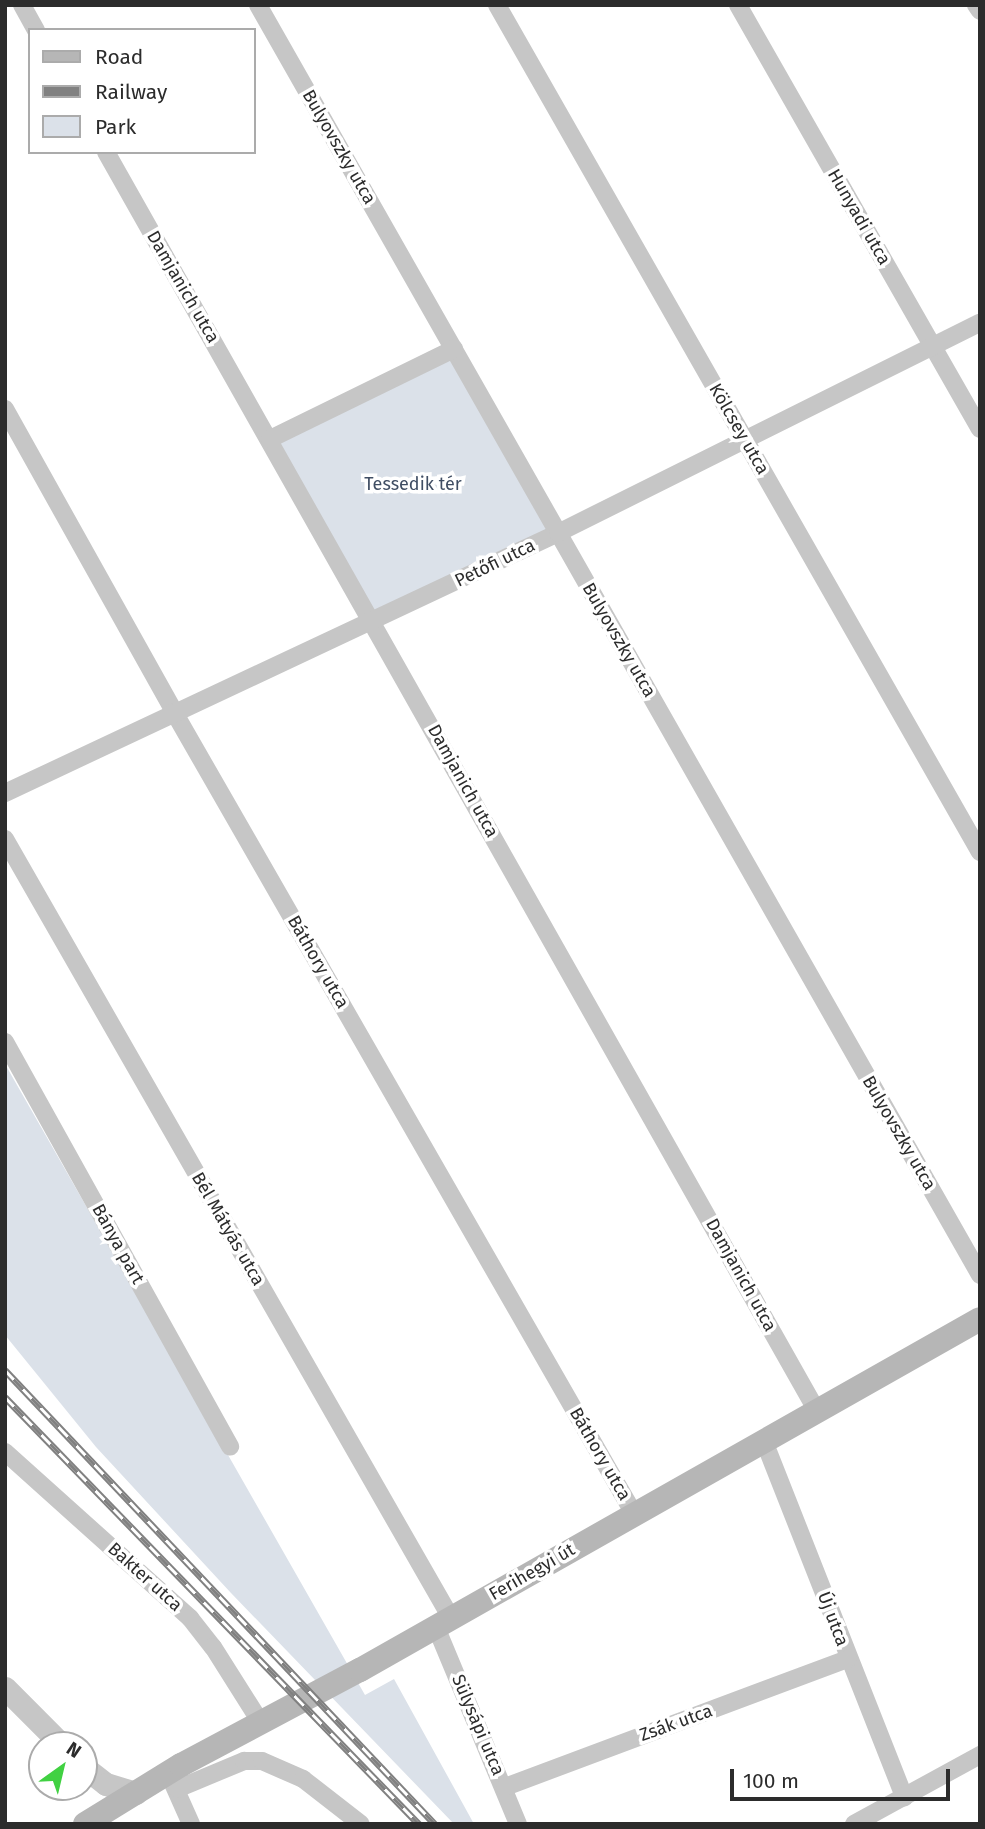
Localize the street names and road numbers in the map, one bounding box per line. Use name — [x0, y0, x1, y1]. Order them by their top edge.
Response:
street label: Bulyovszky utca — [298, 86, 380, 208]
street label: Hunyadi utca — [823, 165, 895, 269]
street label: Damjanich utca — [142, 227, 224, 347]
street label: Kölcsey utca — [704, 380, 774, 478]
street label: Petőfi utca — [451, 534, 539, 592]
street label: Bulyovszky utca — [578, 579, 660, 701]
street label: Damjanich utca — [423, 721, 503, 841]
street label: Báthory utca — [283, 912, 353, 1012]
street label: Bulyovszky utca — [858, 1072, 940, 1194]
street label: Bél Mátyás utca — [187, 1168, 269, 1290]
street label: Bánya part — [87, 1200, 149, 1288]
street label: Damjanich utca — [701, 1215, 781, 1335]
street label: Báthory utca — [565, 1404, 635, 1504]
street label: Bakter utca — [103, 1538, 187, 1616]
street label: Ferihegyi út — [485, 1539, 579, 1605]
street label: Új utca — [813, 1589, 853, 1649]
street label: Sülysápi utca — [447, 1671, 509, 1779]
street label: Zsák utca — [637, 1700, 715, 1746]

